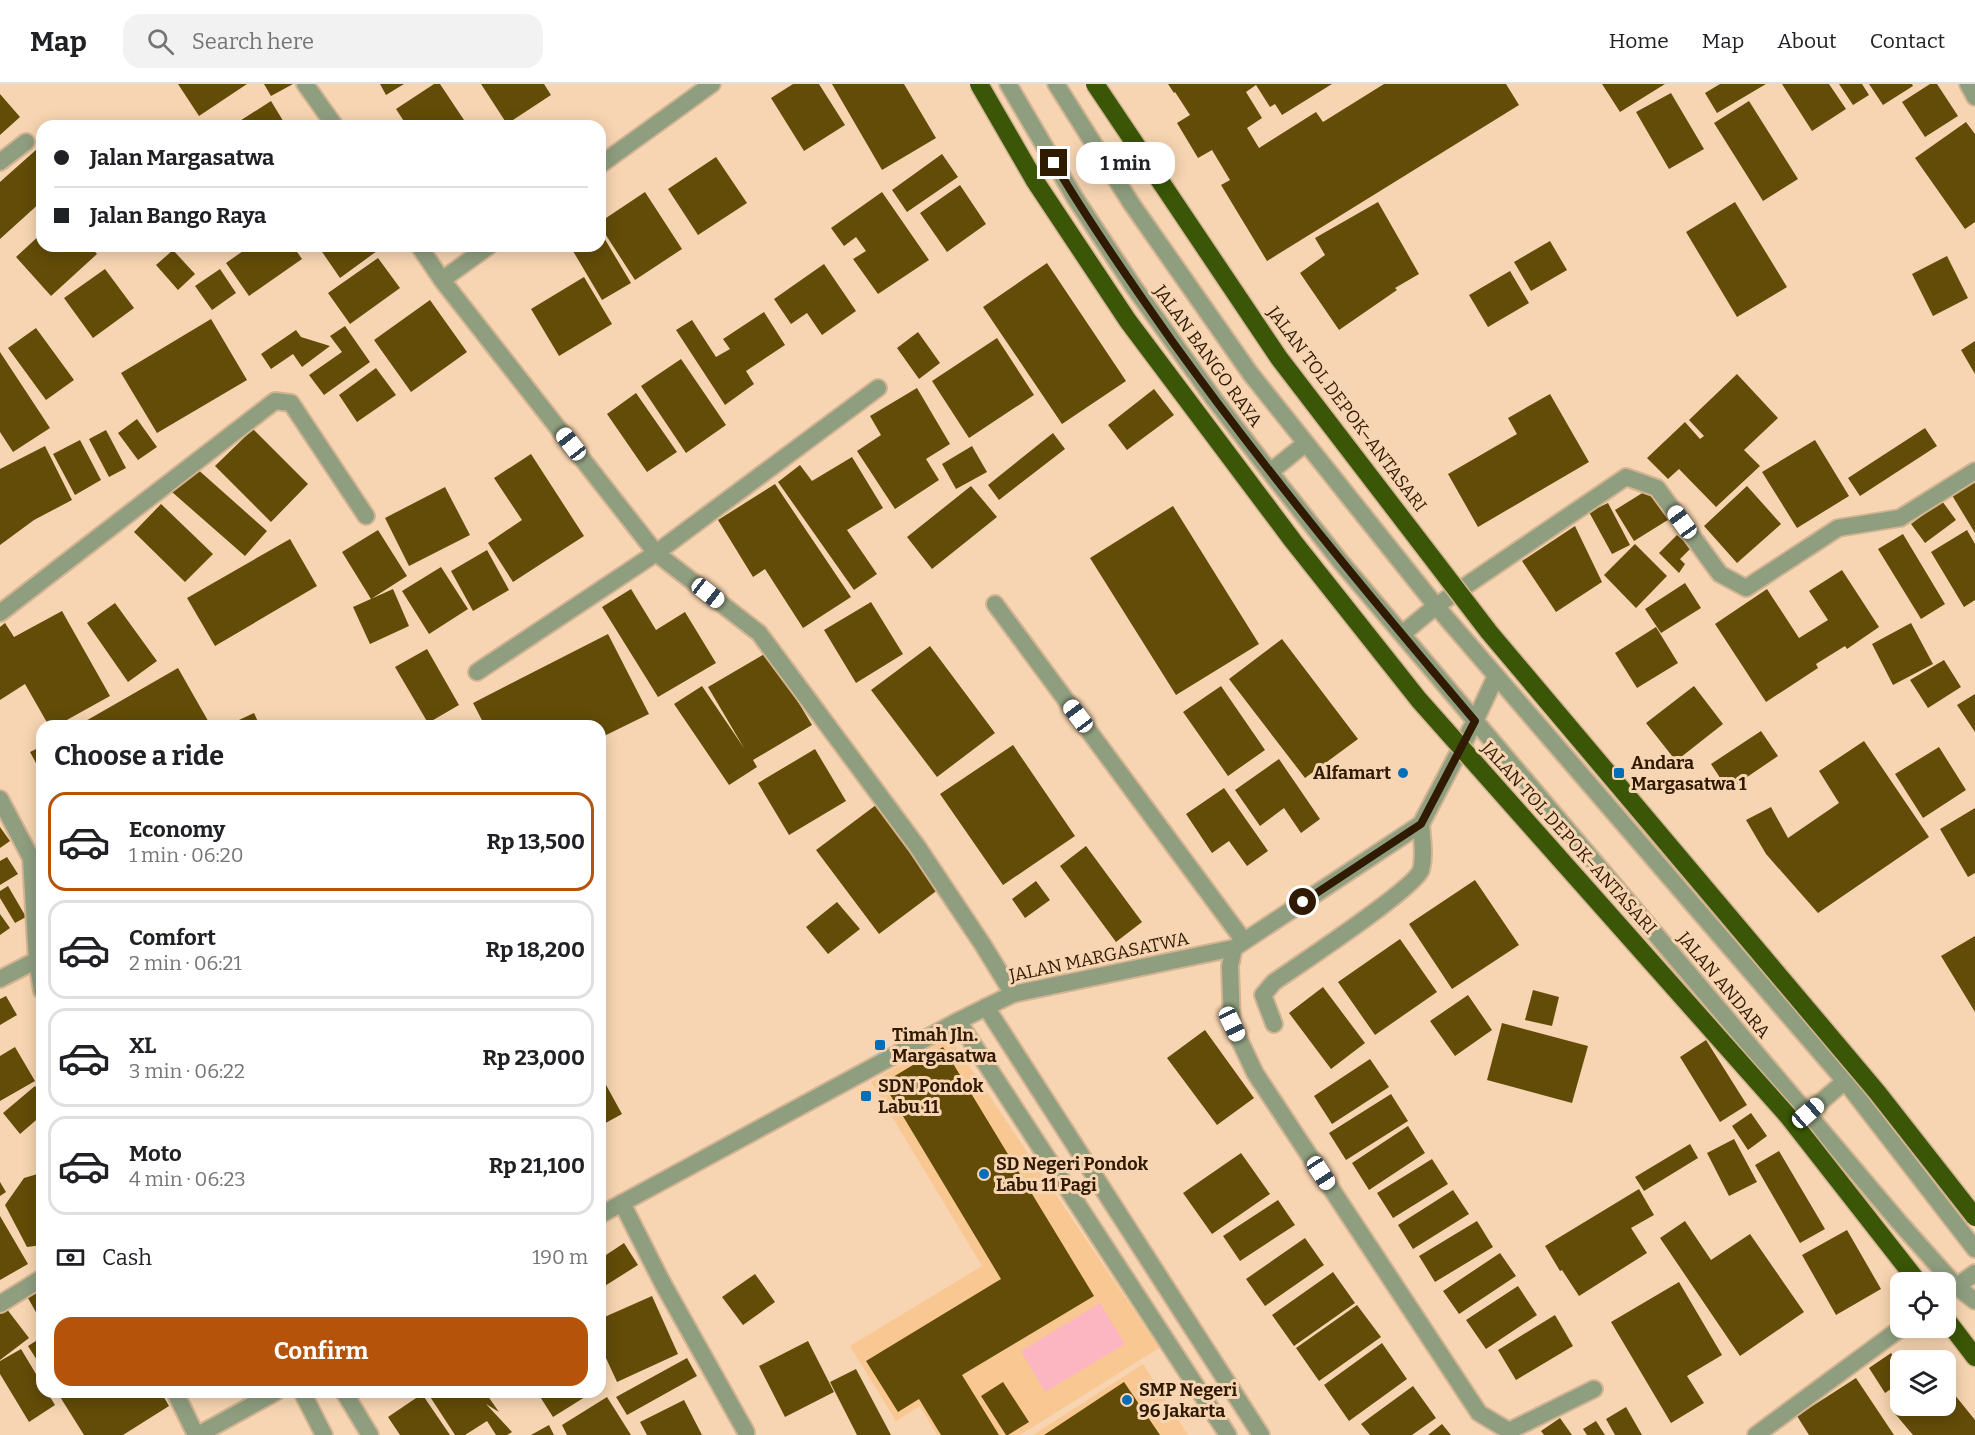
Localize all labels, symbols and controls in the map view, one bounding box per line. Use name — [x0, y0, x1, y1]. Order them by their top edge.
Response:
search box — [123, 14, 543, 68]
text: Map — [30, 25, 87, 58]
icon: search — [144, 25, 177, 58]
text: Search here — [192, 28, 314, 55]
text: Home — [1609, 28, 1669, 54]
text: Map — [1702, 28, 1744, 54]
text: About — [1777, 28, 1837, 54]
text: Contact — [1870, 28, 1945, 54]
callout: 1 min — [1075, 142, 1174, 184]
text: Jalan Margasatwa — [90, 144, 274, 171]
route end — [1040, 149, 1067, 176]
text: 1 min — [1100, 151, 1151, 175]
text: Jalan Bango Raya — [90, 202, 266, 229]
street label: JALAN BANGO RAYA — [1149, 280, 1267, 431]
street label: JALAN TOL DEPOK–ANTASARI — [1262, 301, 1431, 516]
car — [553, 424, 589, 464]
car — [1664, 502, 1700, 542]
car — [688, 575, 728, 611]
car — [1060, 696, 1096, 736]
street label: JALAN TOL DEPOK–ANTASARI — [1476, 736, 1661, 939]
text: Choose a ride — [54, 740, 224, 772]
place label: Andara Margasatwa 1 — [1631, 752, 1747, 795]
place label: Alfamart — [1313, 762, 1391, 784]
marker: Alfamart — [1396, 766, 1410, 780]
marker: Andara Margasatwa 1 — [1612, 766, 1626, 780]
icon: car — [57, 815, 111, 869]
text: Economy — [129, 816, 225, 843]
text: Rp 13,500 — [486, 828, 585, 855]
text: 1 min · 06:20 — [129, 843, 244, 867]
route start — [1289, 888, 1316, 915]
icon: car — [57, 923, 111, 977]
text: Comfort — [129, 924, 216, 951]
street label: JALAN ANDARA — [1672, 926, 1775, 1043]
street label: JALAN MARGASATWA — [1006, 927, 1191, 987]
text: Rp 18,200 — [485, 936, 585, 963]
text: 2 min · 06:21 — [129, 951, 242, 975]
car — [1216, 1004, 1248, 1044]
place label: Timah Jln. Margasatwa — [892, 1024, 997, 1067]
icon: car — [57, 1031, 111, 1085]
text: XL — [129, 1032, 156, 1059]
marker: Timah Jln. Margasatwa — [873, 1038, 887, 1052]
text: Rp 23,000 — [483, 1044, 585, 1071]
text: 3 min · 06:22 — [129, 1059, 245, 1083]
place label: SDN Pondok Labu 11 — [878, 1075, 984, 1118]
marker: SDN Pondok Labu 11 — [859, 1089, 873, 1103]
car — [1789, 1094, 1827, 1132]
icon: car — [57, 1139, 111, 1193]
text: Moto — [129, 1140, 182, 1167]
text: Rp 21,100 — [489, 1152, 585, 1179]
place label: SD Negeri Pondok Labu 11 Pagi — [996, 1153, 1149, 1196]
car — [1304, 1153, 1338, 1193]
text: 4 min · 06:23 — [129, 1167, 246, 1191]
marker: SD Negeri Pondok Labu 11 Pagi — [977, 1167, 991, 1181]
icon: cash — [54, 1241, 87, 1274]
text: Cash — [102, 1244, 152, 1271]
text: 190 m — [532, 1245, 588, 1269]
map controls — [1890, 1272, 1956, 1416]
button: locate — [1890, 1272, 1956, 1338]
button: Confirm — [54, 1317, 588, 1386]
button: layers — [1890, 1350, 1956, 1416]
place label: SMP Negeri 96 Jakarta — [1139, 1379, 1237, 1422]
marker: SMP Negeri 96 Jakarta — [1120, 1393, 1134, 1407]

